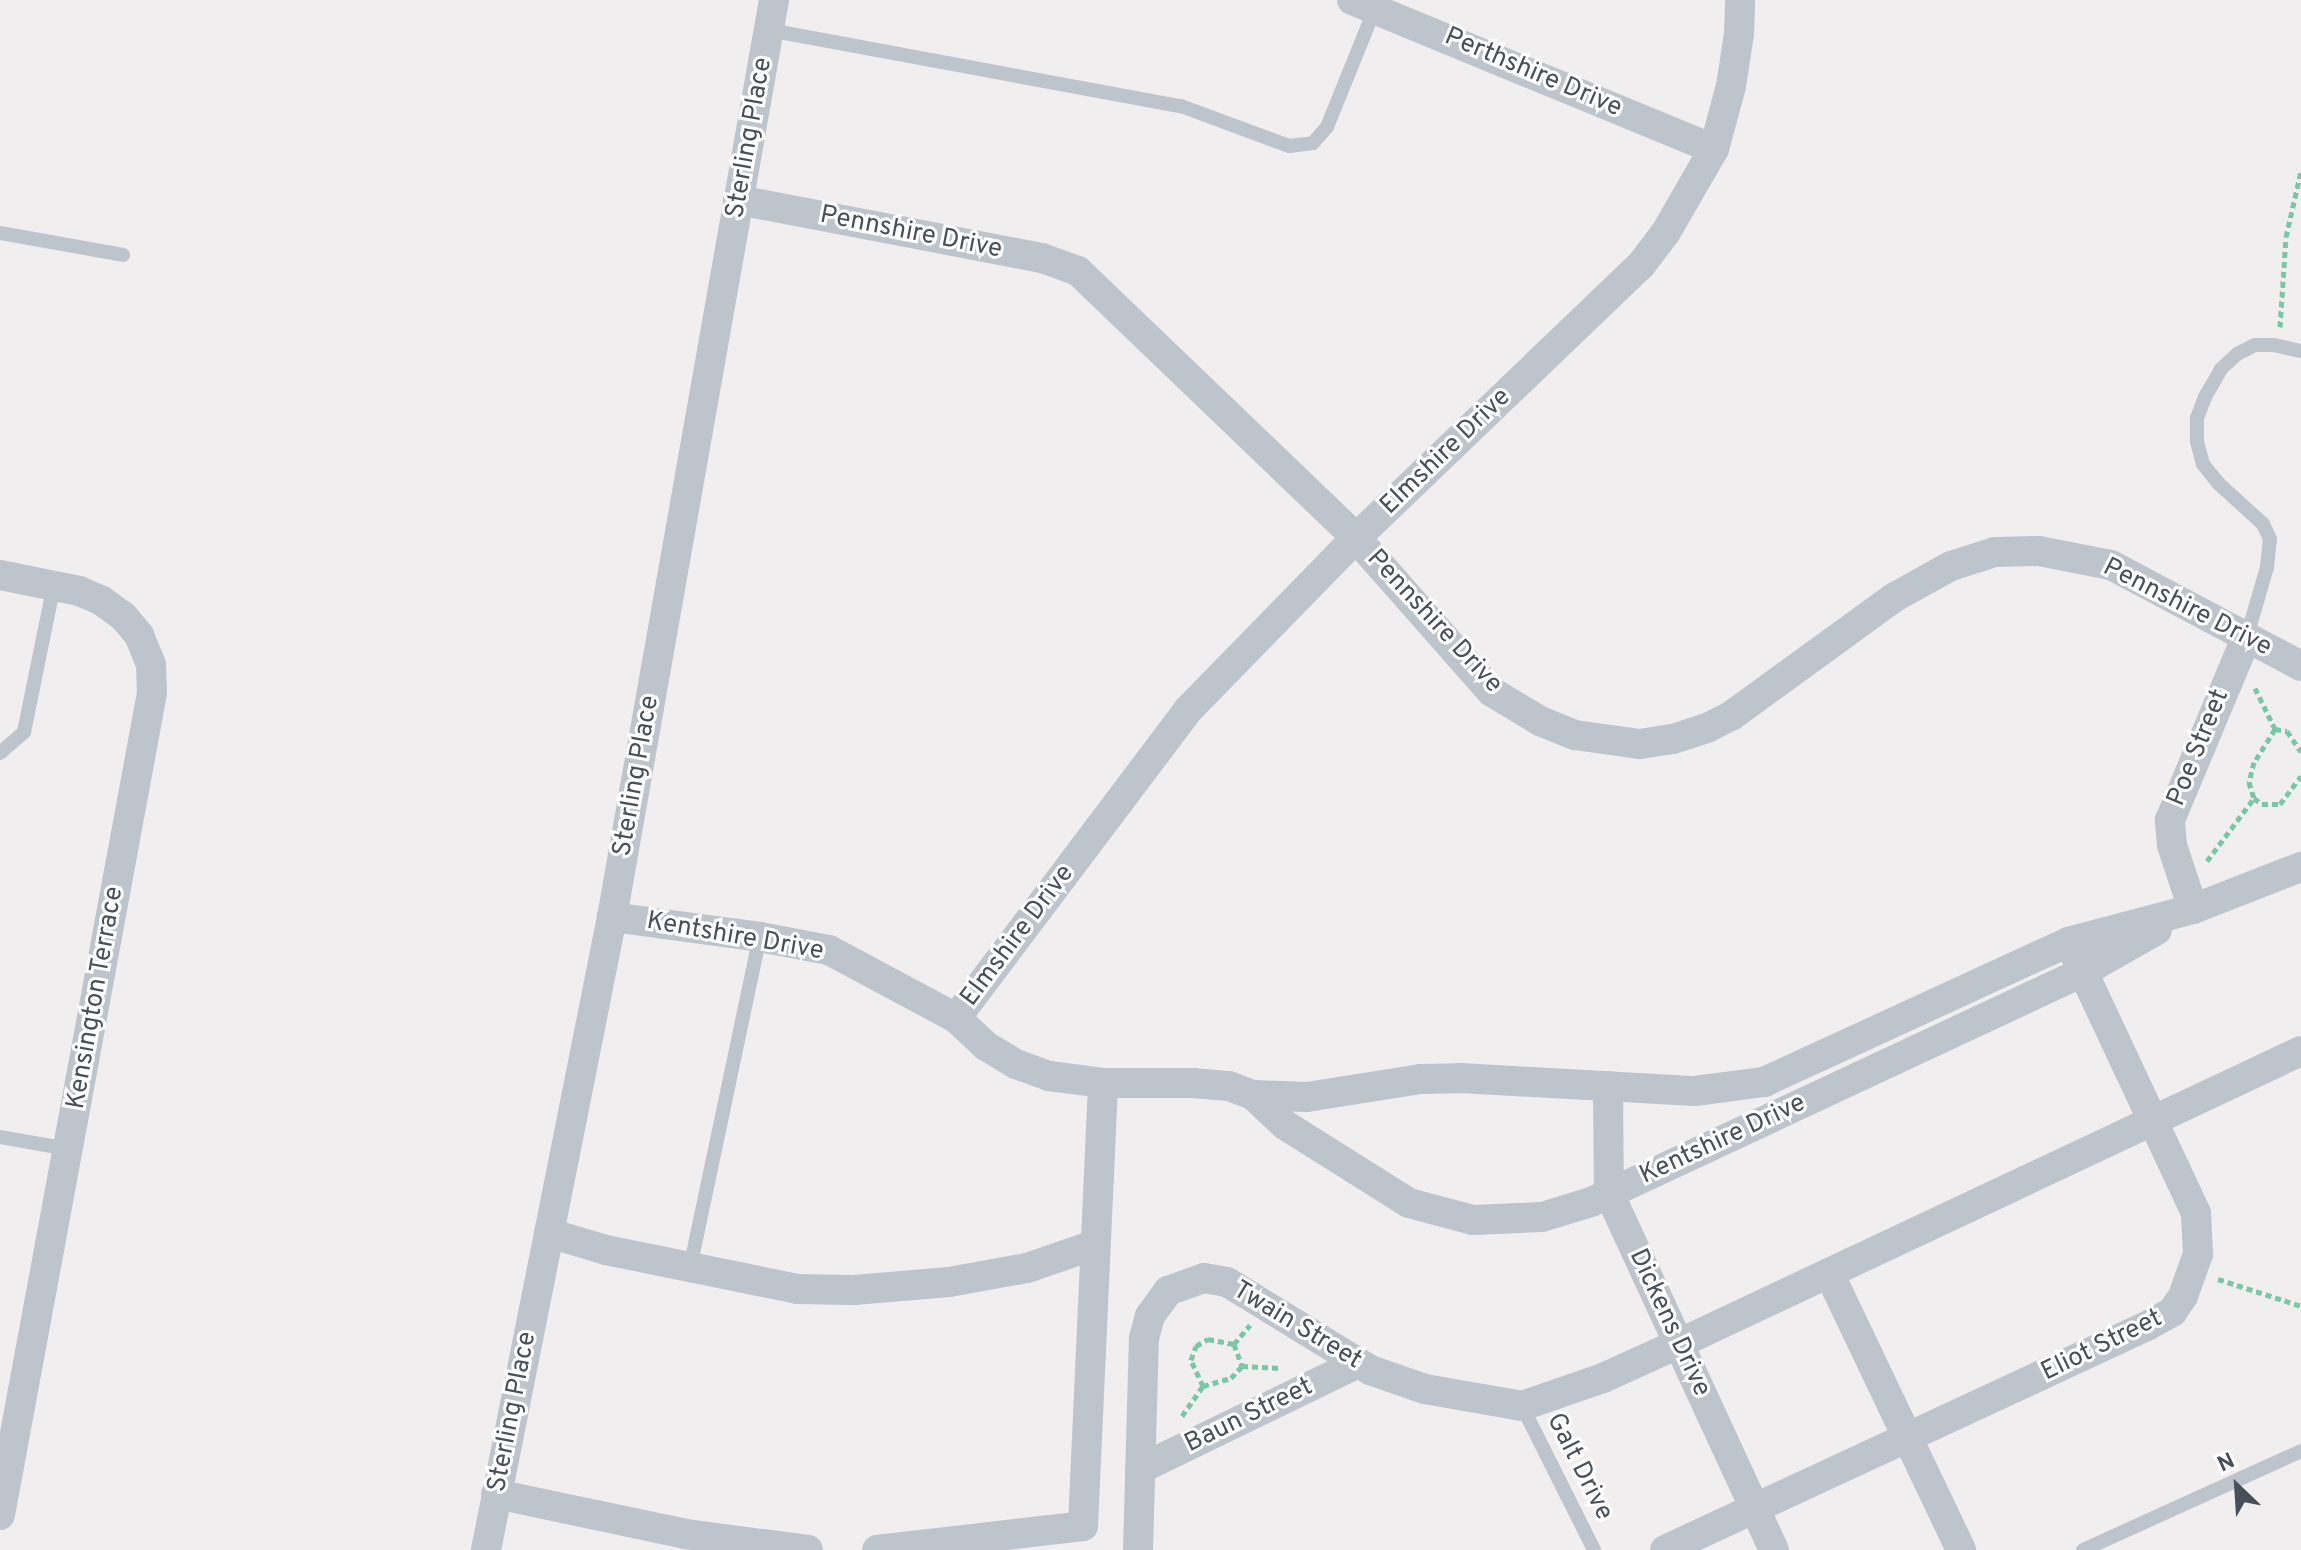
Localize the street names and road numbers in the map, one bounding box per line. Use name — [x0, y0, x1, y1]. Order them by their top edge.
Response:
street label: Perthshire Drive — [1440, 22, 1626, 124]
street label: Sterling Place — [721, 55, 779, 221]
street label: Pennshire Drive — [817, 200, 1005, 266]
street label: Elmshire Drive — [1374, 382, 1518, 522]
street label: Pennshire Drive — [1360, 544, 1508, 700]
street label: Pennshire Drive — [2098, 552, 2276, 664]
street label: Poe Street — [2161, 685, 2237, 811]
street label: Sterling Place — [608, 693, 666, 859]
street label: Elmshire Drive — [955, 859, 1081, 1013]
street label: Kensington Terrace — [61, 884, 131, 1112]
street label: Kentshire Drive — [644, 906, 826, 968]
street label: Kentshire Drive — [1635, 1088, 1811, 1192]
street label: Dickens Drive — [1621, 1244, 1717, 1402]
street label: Twain Street — [1227, 1275, 1367, 1377]
street label: Eliot Street — [2036, 1303, 2168, 1389]
street label: Sterling Place — [482, 1329, 544, 1495]
street label: Baun Street — [1180, 1372, 1318, 1460]
street label: Galt Drive — [1539, 1408, 1619, 1526]

